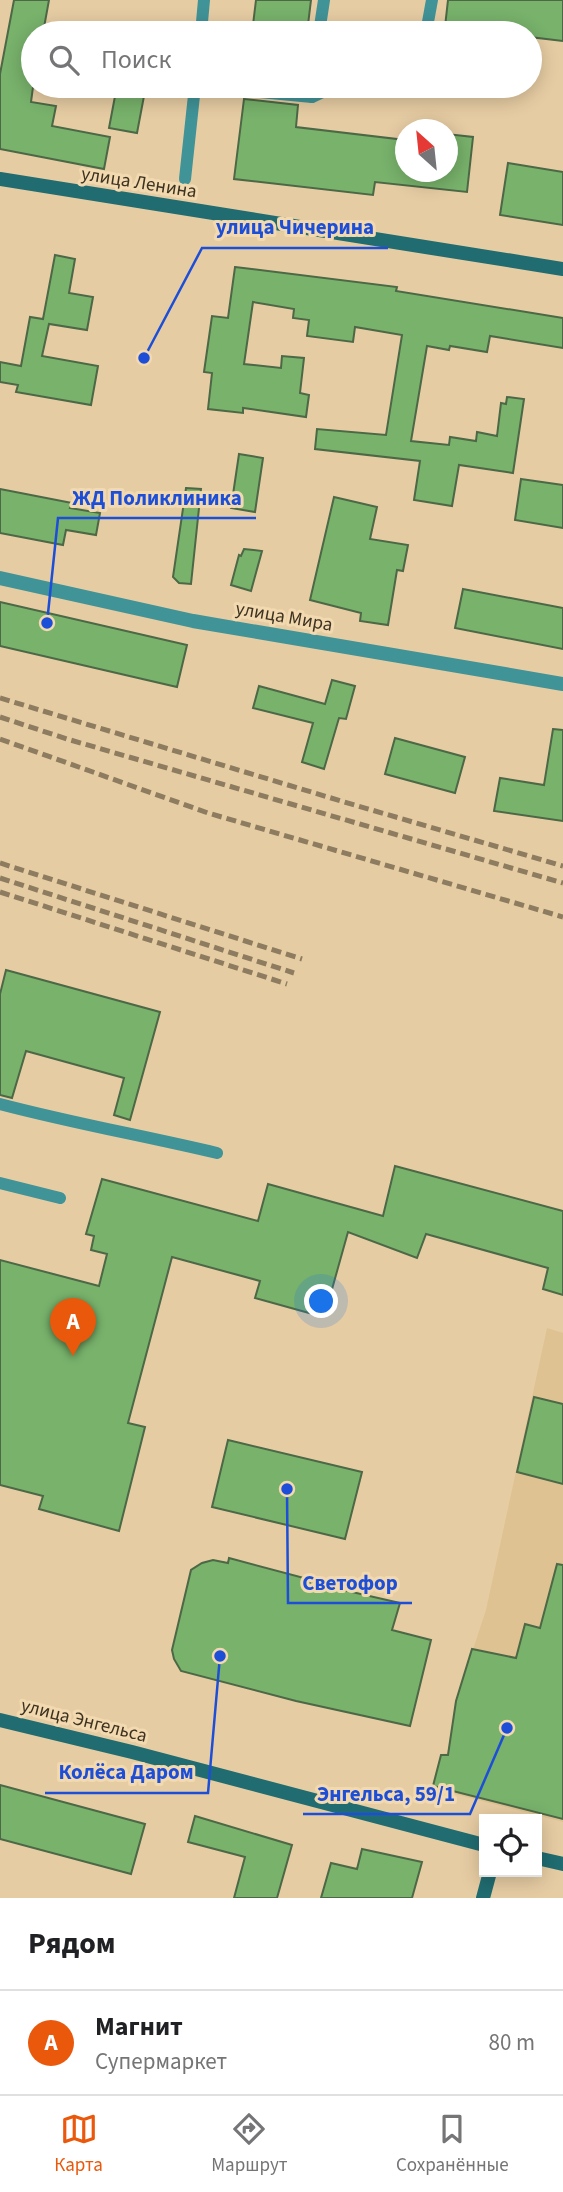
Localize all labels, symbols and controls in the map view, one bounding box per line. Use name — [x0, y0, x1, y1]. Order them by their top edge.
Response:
search box — [21, 21, 542, 98]
icon: search — [45, 41, 83, 79]
text: Поиск — [101, 41, 171, 78]
north arrow — [395, 119, 458, 182]
street label: улица Ленина — [79, 161, 199, 205]
callout: улица Чичерина — [202, 206, 388, 248]
text: улица Чичерина — [216, 212, 374, 242]
callout: ЖД Поликлиника — [58, 476, 256, 518]
text: ЖД Поликлиника — [72, 483, 242, 513]
street label: улица Мира — [233, 595, 335, 639]
your location — [304, 1284, 338, 1318]
pin: A — [50, 1298, 96, 1356]
callout: Светофор — [288, 1561, 412, 1603]
text: Светофор — [302, 1568, 398, 1598]
street label: улица Энгельса — [18, 1692, 150, 1750]
callout: Колёса Даром — [45, 1751, 208, 1793]
text: Колёса Даром — [58, 1757, 194, 1787]
callout: Энгельса, 59/1 — [303, 1772, 470, 1814]
text: Энгельса, 59/1 — [317, 1779, 455, 1809]
map controls — [479, 1814, 542, 1877]
button: locate — [479, 1814, 542, 1877]
text: Рядом — [28, 1922, 116, 1965]
text: Магнит — [95, 2008, 183, 2045]
text: A — [44, 2026, 58, 2059]
text: 80 m — [488, 2026, 535, 2059]
text: Супермаркет — [95, 2045, 227, 2078]
tab: Карта — [54, 2110, 103, 2179]
tab: Маршрут — [211, 2110, 288, 2179]
tab: Сохранённые — [396, 2110, 509, 2179]

